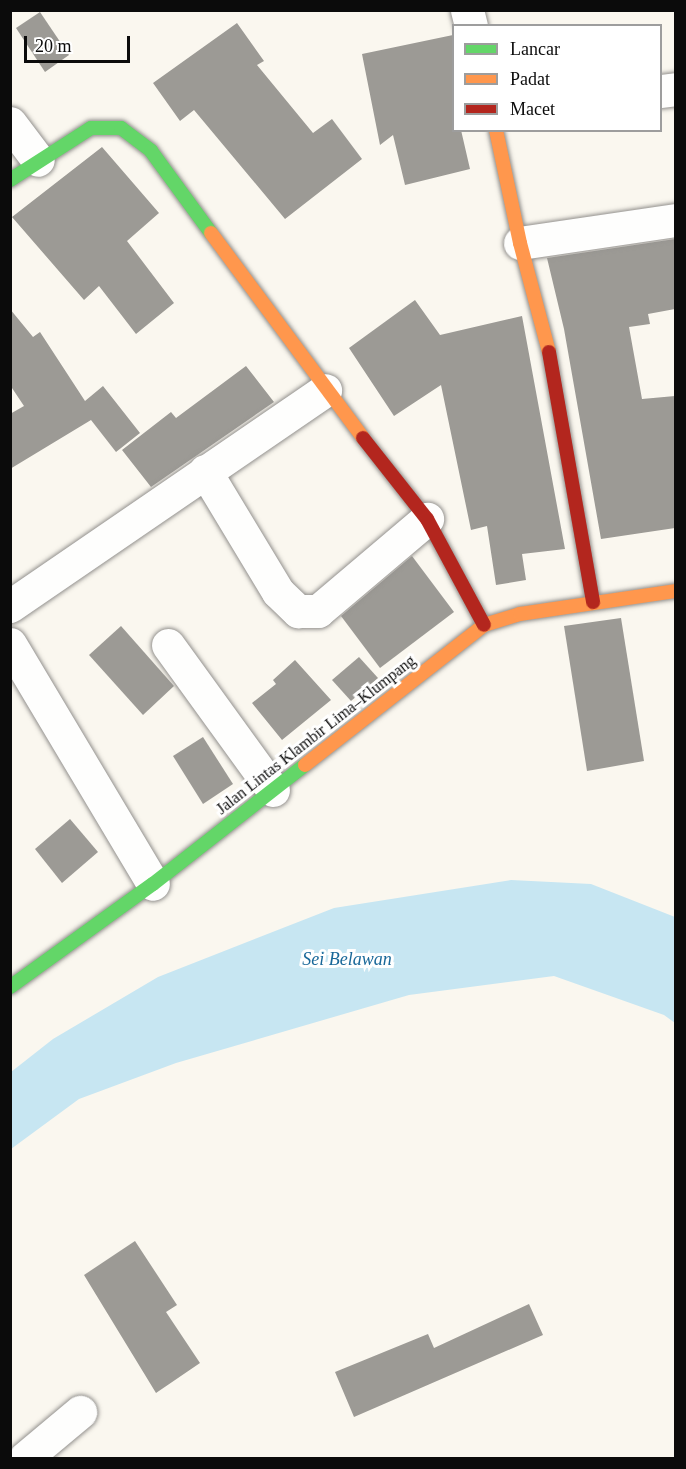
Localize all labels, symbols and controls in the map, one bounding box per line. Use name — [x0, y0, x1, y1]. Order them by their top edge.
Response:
scale bar — [27, 24, 134, 62]
legend — [452, 24, 662, 132]
text: 20 m — [35, 36, 72, 56]
text: Lancar — [510, 39, 560, 59]
text: Padat — [510, 69, 550, 89]
text: Macet — [510, 99, 555, 119]
street label: Jalan Lintas Klambir Lima–Klumpang — [213, 651, 419, 819]
water label: Sei Belawan — [302, 948, 392, 970]

